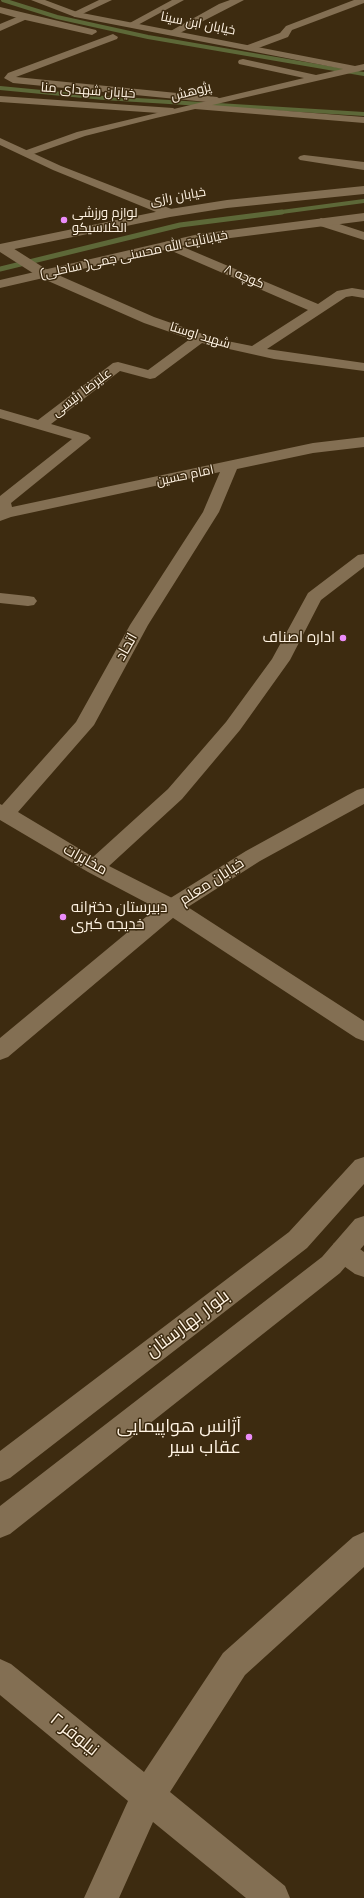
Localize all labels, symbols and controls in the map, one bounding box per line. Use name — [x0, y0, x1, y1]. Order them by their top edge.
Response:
street label: خیابان ابن سینا — [159, 9, 237, 39]
street label: پژوهش — [169, 79, 213, 105]
street label: خیابان شهدای منا — [40, 80, 136, 102]
street label: خیابان رازی — [149, 184, 207, 210]
place label: لوازم ورزشی الکلاسیکو — [72, 205, 138, 236]
marker: لوازم ورزشی الکلاسیکو — [59, 215, 69, 225]
street label: خیابانآیت الله محسنی جمی( ساحلی) — [39, 227, 229, 283]
street label: کوچه ۸ — [222, 262, 266, 292]
street label: شهید اوستا — [168, 319, 232, 353]
street label: علیرضا رئیسی — [49, 366, 115, 420]
street label: امام حسین — [155, 462, 215, 490]
place label: اداره اصناف — [262, 629, 335, 647]
street label: اتحاد — [112, 630, 142, 664]
marker: اداره اصناف — [338, 633, 348, 643]
street label: مخابرات — [60, 841, 110, 879]
street label: خیابان معلم — [176, 855, 248, 909]
place label: دبیرستان دخترانه خدیجه کبری — [71, 899, 167, 934]
marker: دبیرستان دخترانه خدیجه کبری — [58, 912, 68, 922]
street label: بلوار بهارستان — [142, 1286, 234, 1362]
place label: آژانس هواپیمایی عقاب سیر — [117, 1416, 241, 1458]
marker: آژانس هواپیمایی عقاب سیر — [244, 1432, 254, 1442]
street label: نیلوفر ۲ — [45, 1709, 103, 1761]

